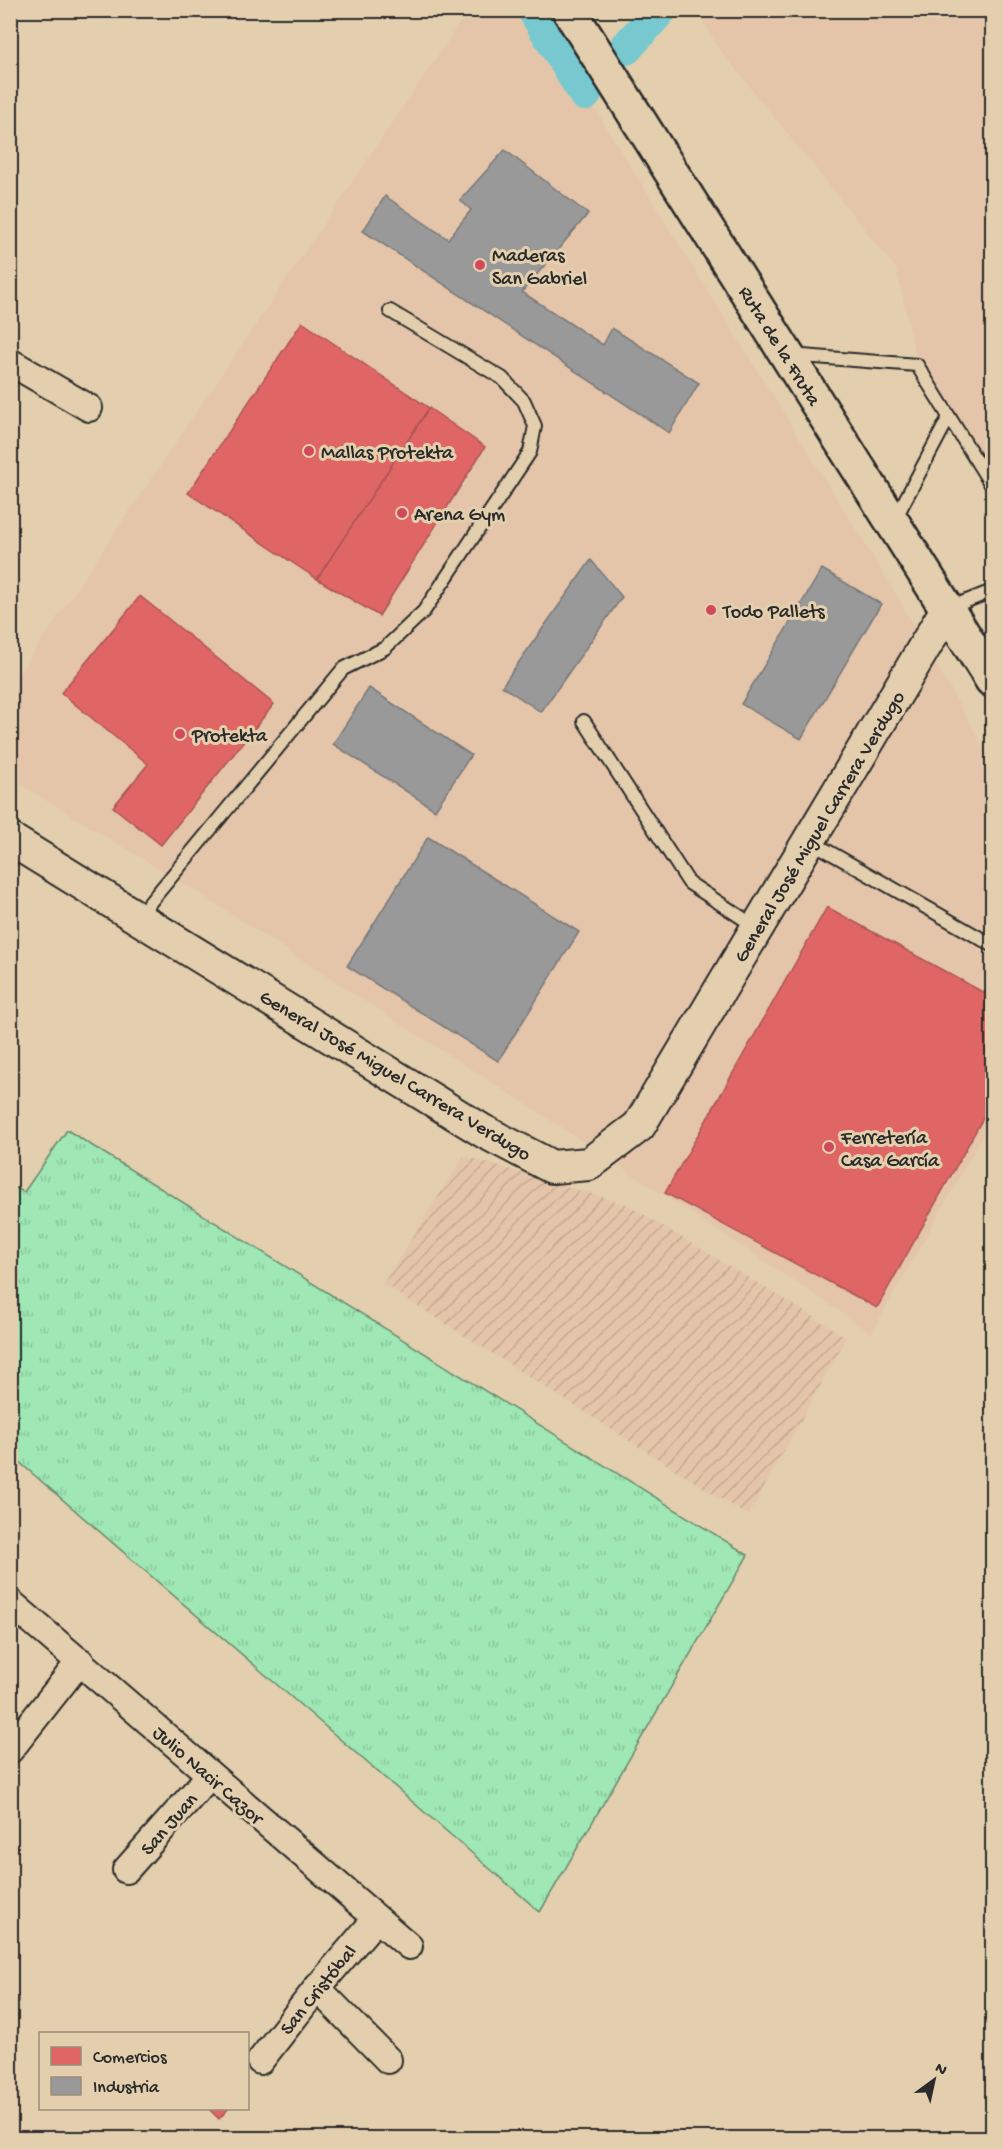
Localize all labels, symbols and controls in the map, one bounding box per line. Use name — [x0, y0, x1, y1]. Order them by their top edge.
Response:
place label: Maderas San Gabriel — [492, 246, 587, 292]
marker: Maderas San Gabriel — [473, 258, 487, 272]
street label: Ruta de la Fruta — [732, 283, 825, 412]
place label: Mallas Protekta — [321, 443, 454, 466]
marker: Mallas Protekta — [302, 444, 316, 458]
place label: Arena Gym — [414, 505, 505, 528]
marker: Arena Gym — [395, 506, 409, 520]
place label: Todo Pallets — [722, 602, 825, 625]
marker: Todo Pallets — [704, 603, 718, 617]
street label: General José Miguel Carrera Verdugo — [731, 688, 911, 968]
place label: Protekta — [191, 726, 268, 749]
marker: Protekta — [173, 727, 187, 741]
street label: General José Miguel Carrera Verdugo — [254, 987, 534, 1167]
place label: Ferretería Casa García — [840, 1128, 940, 1174]
marker: Ferretería Casa García — [822, 1140, 836, 1154]
street label: Julio Nacir Cazor — [147, 1722, 268, 1832]
street label: San Juan — [137, 1789, 204, 1861]
street label: San Cristóbal — [277, 1942, 363, 2041]
legend — [39, 2032, 249, 2110]
text: Comercios — [93, 2048, 168, 2069]
north arrow — [904, 2050, 964, 2110]
text: N — [931, 2060, 950, 2081]
text: Industria — [93, 2078, 160, 2099]

